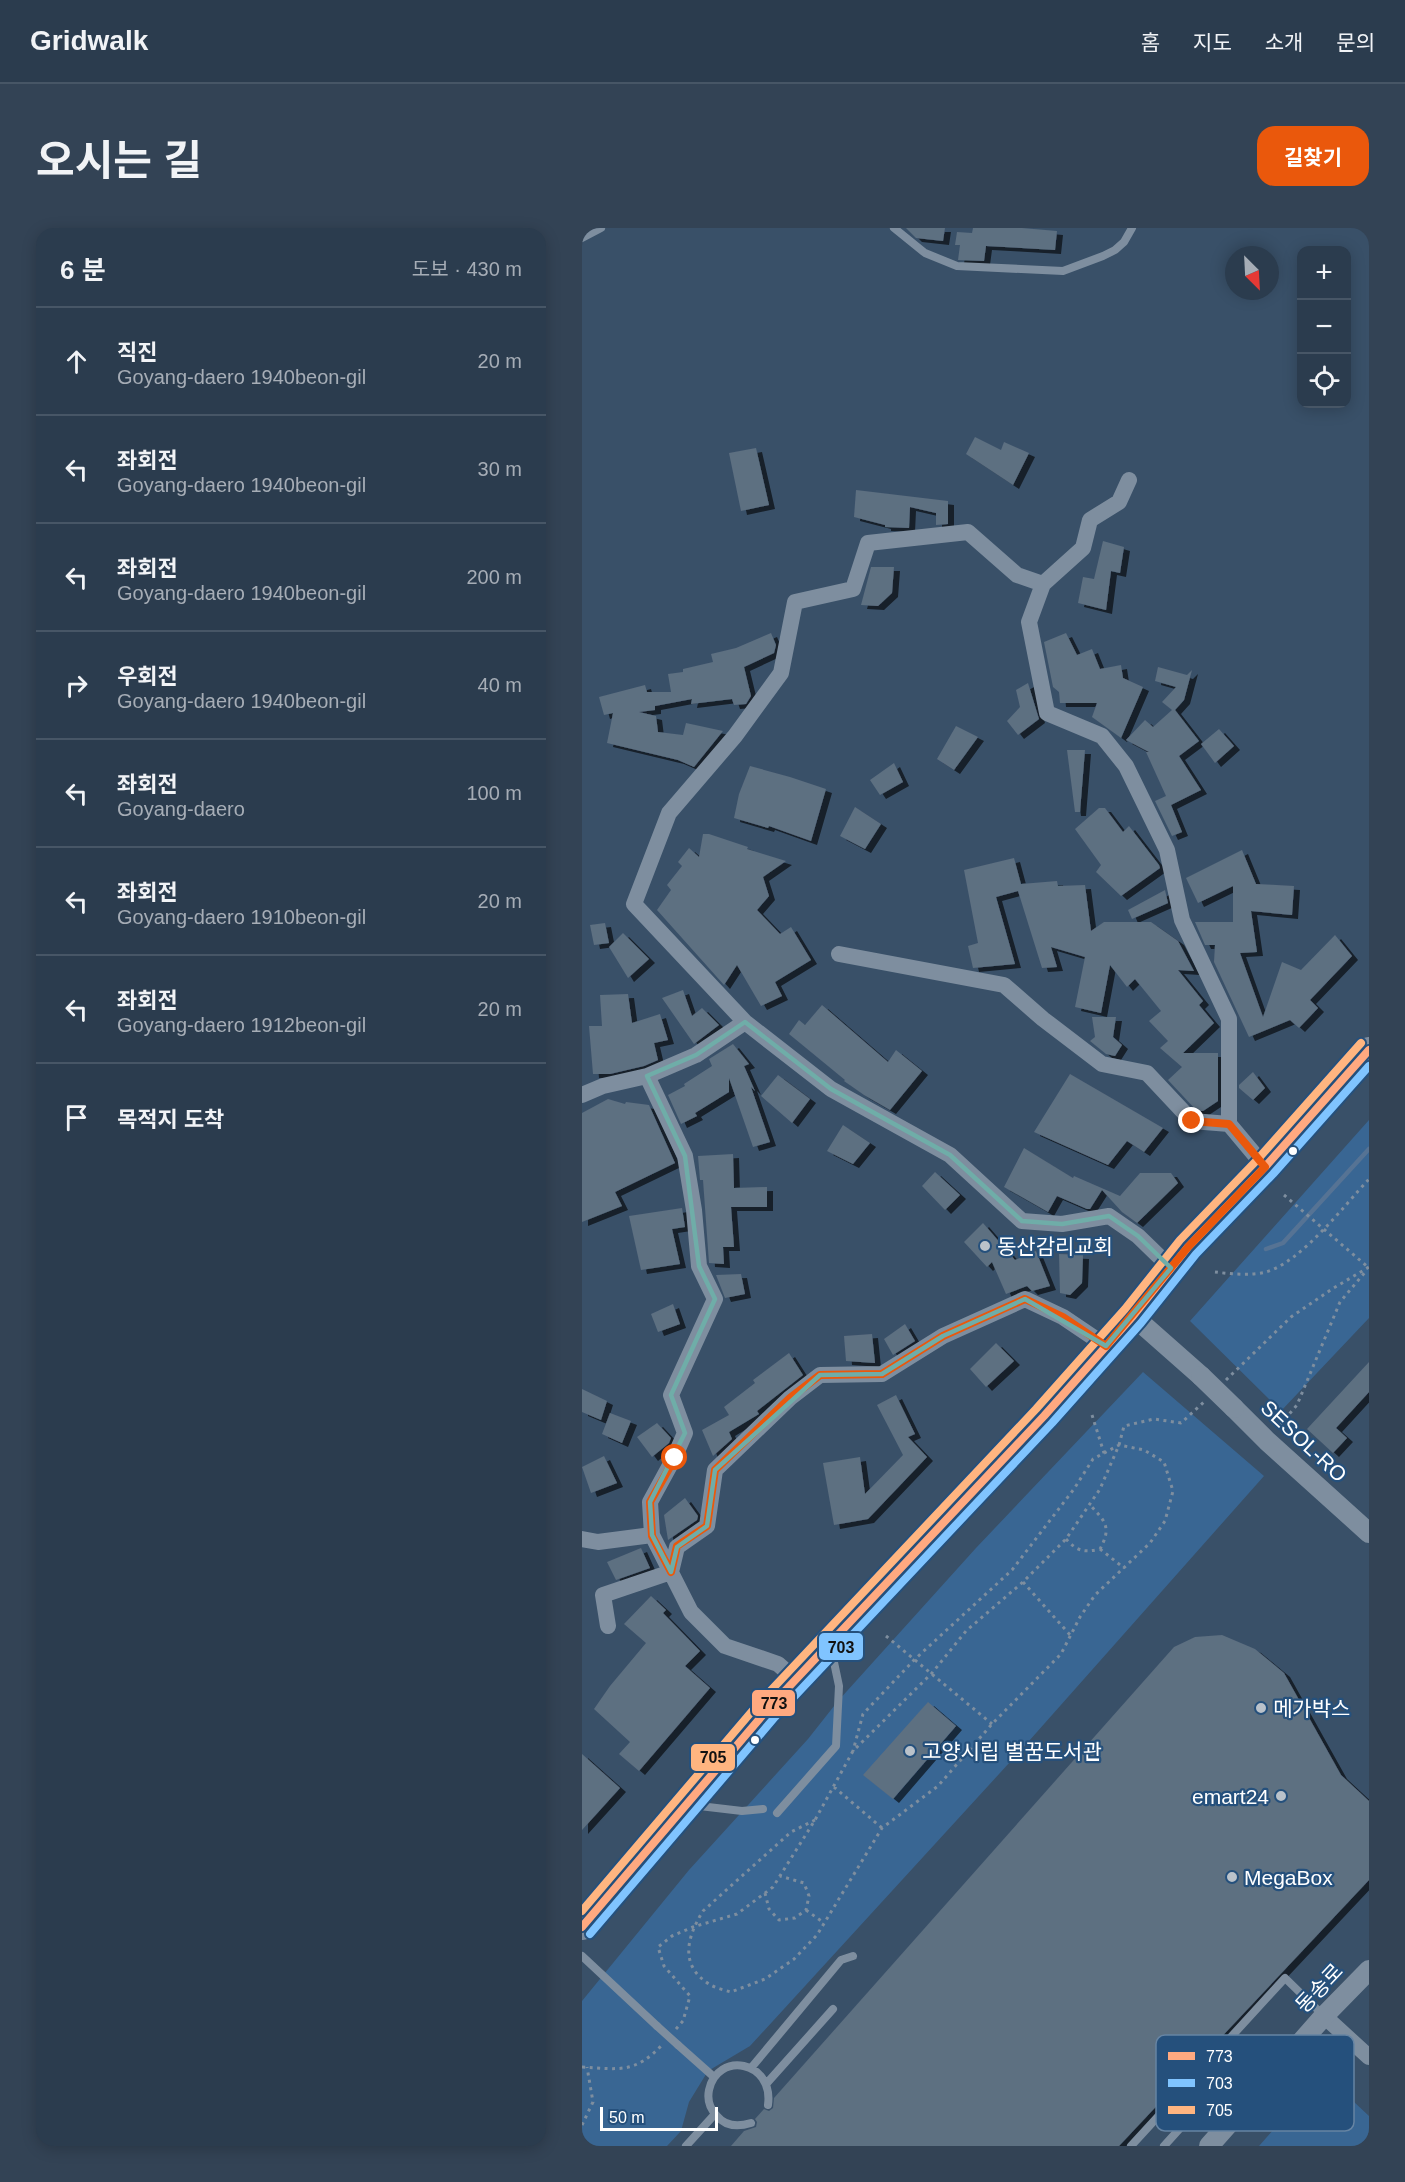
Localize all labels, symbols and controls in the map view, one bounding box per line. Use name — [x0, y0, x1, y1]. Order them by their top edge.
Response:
text: Gridwalk — [30, 25, 148, 56]
text: 홈 — [1141, 31, 1160, 54]
text: 지도 — [1193, 31, 1232, 54]
text: 소개 — [1265, 31, 1303, 54]
text: 문의 — [1336, 31, 1375, 54]
button: 길찾기 — [1257, 126, 1369, 186]
text: 오시는 길 — [36, 137, 202, 184]
north arrow — [1225, 246, 1279, 300]
map controls — [1297, 246, 1351, 408]
button: + — [1297, 246, 1351, 300]
text: 6 분 — [60, 255, 106, 285]
text: 도보 · 430 m — [412, 258, 522, 280]
button: − — [1297, 300, 1351, 354]
text: 직진 — [117, 340, 157, 365]
icon: ahead — [60, 345, 93, 378]
text: 20 m — [478, 350, 522, 372]
button: locate — [1297, 354, 1351, 408]
text: Goyang-daero 1940beon-gil — [117, 366, 366, 388]
text: 좌회전 — [117, 448, 178, 473]
icon: left — [60, 453, 93, 486]
text: 30 m — [478, 458, 522, 480]
text: Goyang-daero 1940beon-gil — [117, 474, 366, 496]
text: 좌회전 — [117, 556, 178, 581]
icon: left — [60, 561, 93, 594]
text: 200 m — [466, 566, 522, 588]
text: Goyang-daero 1940beon-gil — [117, 582, 366, 604]
text: 우회전 — [117, 664, 178, 689]
icon: right — [60, 669, 93, 702]
text: 40 m — [478, 674, 522, 696]
text: Goyang-daero 1940beon-gil — [117, 690, 366, 712]
text: 좌회전 — [117, 772, 178, 797]
icon: left — [60, 777, 93, 810]
text: 100 m — [466, 782, 522, 804]
text: Goyang-daero — [117, 798, 245, 820]
text: 좌회전 — [117, 880, 178, 905]
icon: left — [60, 885, 93, 918]
text: 20 m — [478, 890, 522, 912]
text: Goyang-daero 1910beon-gil — [117, 906, 366, 928]
text: 좌회전 — [117, 988, 178, 1013]
icon: left — [60, 993, 93, 1026]
text: 20 m — [478, 998, 522, 1020]
text: Goyang-daero 1912beon-gil — [117, 1014, 366, 1036]
icon: arrive — [60, 1101, 93, 1134]
text: 목적지 도착 — [117, 1107, 224, 1132]
route end — [1178, 1107, 1204, 1133]
unlabelled marker — [1287, 1145, 1299, 1157]
place label: 동산감리교회 — [997, 1235, 1113, 1258]
marker: 동산감리교회 — [978, 1239, 992, 1253]
street label: SESOL-RO — [1256, 1396, 1352, 1486]
route start — [661, 1444, 687, 1470]
line badge: 703 — [818, 1632, 864, 1661]
text: 703 — [828, 1639, 854, 1656]
line badge: 773 — [751, 1689, 796, 1717]
text: 773 — [761, 1695, 787, 1712]
place label: 메가박스 — [1273, 1697, 1350, 1720]
marker: 메가박스 — [1254, 1701, 1268, 1715]
unlabelled marker — [749, 1734, 761, 1746]
place label: 고양시립 별꿈도서관 — [922, 1740, 1102, 1763]
line badge: 705 — [690, 1743, 736, 1772]
marker: 고양시립 별꿈도서관 — [903, 1744, 917, 1758]
text: 705 — [700, 1749, 726, 1766]
place label: emart24 — [1192, 1785, 1269, 1808]
marker: emart24 — [1274, 1789, 1288, 1803]
place label: MegaBox — [1244, 1866, 1333, 1889]
marker: MegaBox — [1225, 1870, 1239, 1884]
street label: 동송로 — [1291, 1959, 1347, 2017]
legend — [1156, 2035, 1354, 2131]
text: 773 — [1206, 2048, 1233, 2065]
text: 703 — [1206, 2075, 1233, 2092]
text: 705 — [1206, 2102, 1233, 2119]
scale bar — [600, 2104, 718, 2132]
text: 50 m — [609, 2109, 645, 2126]

